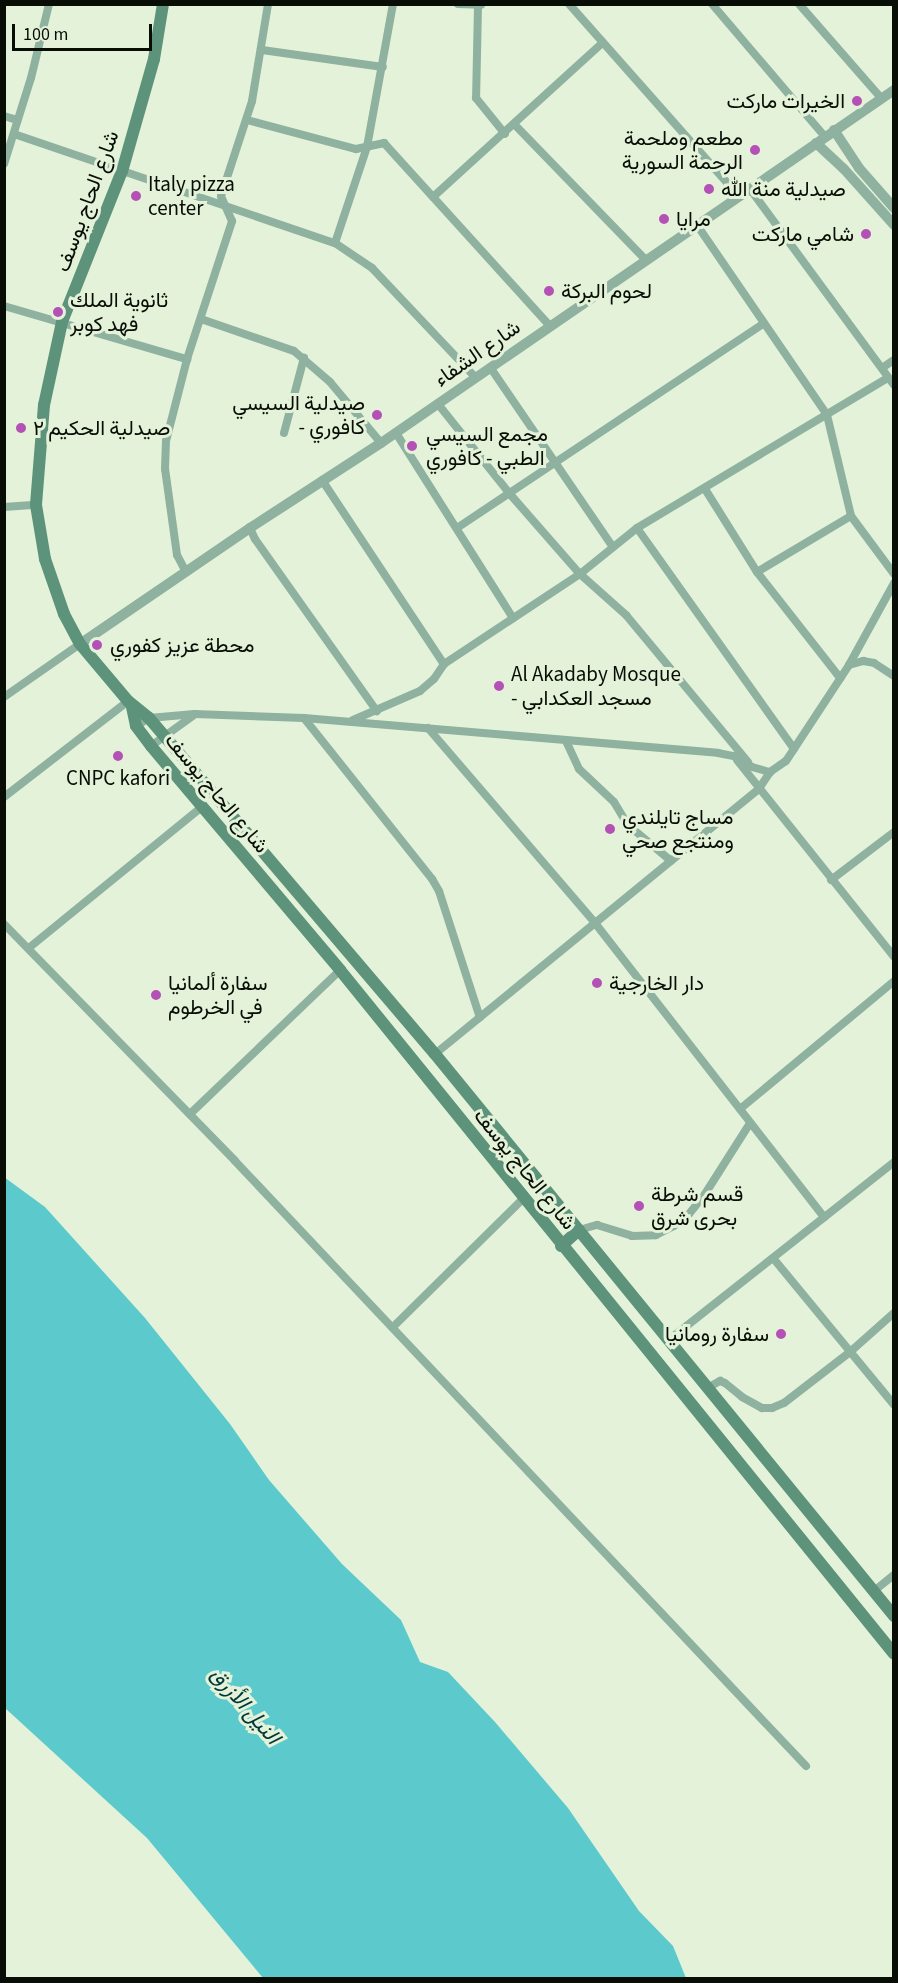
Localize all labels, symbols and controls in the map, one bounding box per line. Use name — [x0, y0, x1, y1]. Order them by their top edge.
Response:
scale bar — [15, 12, 154, 50]
text: 100 m — [23, 22, 68, 47]
place label: الخيرات ماركت — [727, 88, 845, 114]
marker: الخيرات ماركت — [850, 94, 864, 108]
place label: مطعم وملحمة الرحمة السورية — [622, 125, 743, 175]
street label: شارع الحاج يوسف — [50, 127, 124, 275]
marker: مطعم وملحمة الرحمة السورية — [748, 143, 762, 157]
place label: Italy pizza center — [148, 171, 235, 221]
place label: صيدلية منة الله — [721, 176, 846, 202]
marker: صيدلية منة الله — [702, 182, 716, 196]
marker: Italy pizza center — [129, 189, 143, 203]
place label: مرايا — [676, 206, 711, 232]
marker: مرايا — [657, 212, 671, 226]
place label: شامي ماركت — [752, 221, 854, 247]
marker: شامي ماركت — [859, 227, 873, 241]
place label: لحوم البركة — [561, 278, 652, 304]
marker: لحوم البركة — [542, 284, 556, 298]
place label: ثانوية الملك فهد كوبر — [70, 287, 168, 337]
marker: ثانوية الملك فهد كوبر — [51, 305, 65, 319]
street label: شارع الشفاء — [429, 314, 525, 392]
place label: صيدلية السيسي - كافوري — [232, 390, 365, 440]
marker: صيدلية السيسي - كافوري — [370, 408, 384, 422]
place label: صيدلية الحكيم ٢ — [33, 415, 170, 441]
marker: صيدلية الحكيم ٢ — [14, 421, 28, 435]
place label: مجمع السيسي الطبي - كافوري — [426, 421, 548, 471]
marker: مجمع السيسي الطبي - كافوري — [403, 437, 421, 455]
place label: محطة عزيز كفوري — [110, 632, 255, 658]
marker: محطة عزيز كفوري — [88, 636, 106, 654]
place label: Al Akadaby Mosque - مسجد العكدابي — [511, 661, 681, 711]
marker: Al Akadaby Mosque - مسجد العكدابي — [492, 679, 506, 693]
street label: شارع الحاج يوسف — [160, 728, 274, 858]
marker: CNPC kafori — [111, 749, 125, 763]
place label: CNPC kafori — [66, 765, 170, 791]
place label: مساج تايلندي ومنتجع صحي — [622, 804, 734, 854]
marker: مساج تايلندي ومنتجع صحي — [603, 822, 617, 836]
place label: سفارة ألمانيا في الخرطوم — [168, 970, 268, 1020]
place label: دار الخارجية — [609, 970, 704, 996]
marker: دار الخارجية — [590, 976, 604, 990]
marker: سفارة ألمانيا في الخرطوم — [149, 988, 163, 1002]
street label: شارع الحاج يوسف — [468, 1103, 582, 1235]
place label: قسم شرطة بحرى شرق — [651, 1181, 743, 1231]
marker: قسم شرطة بحرى شرق — [632, 1199, 646, 1213]
place label: سفارة رومانيا — [665, 1321, 769, 1347]
marker: سفارة رومانيا — [774, 1327, 788, 1341]
water label: النيل الأزرق — [204, 1662, 286, 1750]

